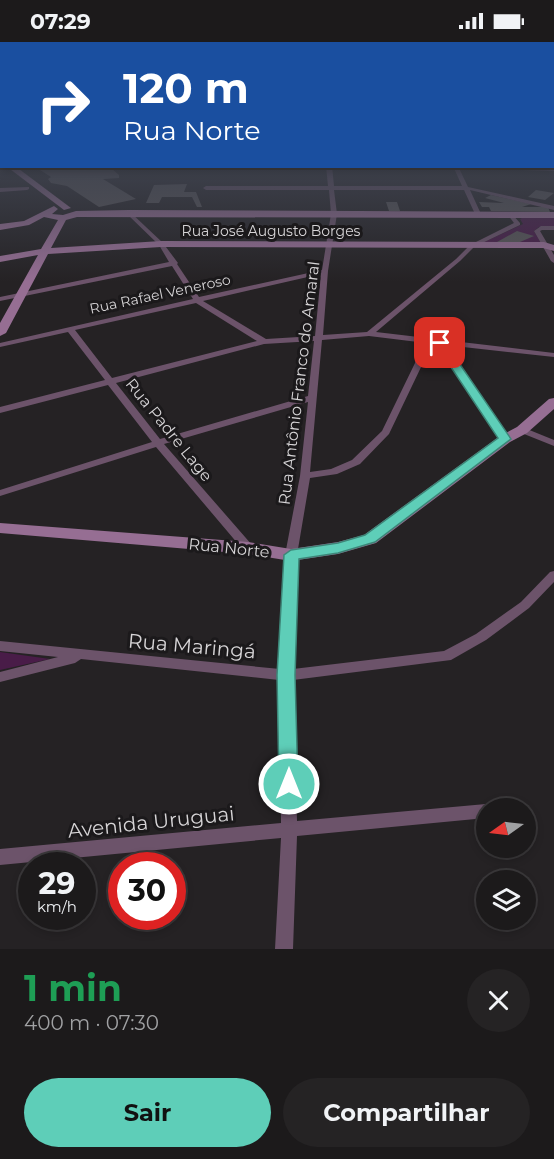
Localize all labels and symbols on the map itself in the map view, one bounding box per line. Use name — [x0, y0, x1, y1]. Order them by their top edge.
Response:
street label: Rua José Augusto Borges — [182, 222, 361, 240]
street label: Rua Antônio Franco do Amaral — [275, 260, 323, 506]
street label: Rua Rafael Veneroso — [88, 270, 232, 318]
pin — [414, 317, 465, 368]
street label: Rua Padre Lage — [122, 375, 216, 485]
street label: Rua Norte — [187, 534, 271, 562]
street label: Rua Maringá — [127, 628, 257, 664]
position arrow — [257, 752, 321, 816]
north arrow — [476, 798, 536, 858]
street label: Avenida Uruguai — [66, 801, 236, 843]
speed limit sign: 30 — [108, 852, 186, 930]

